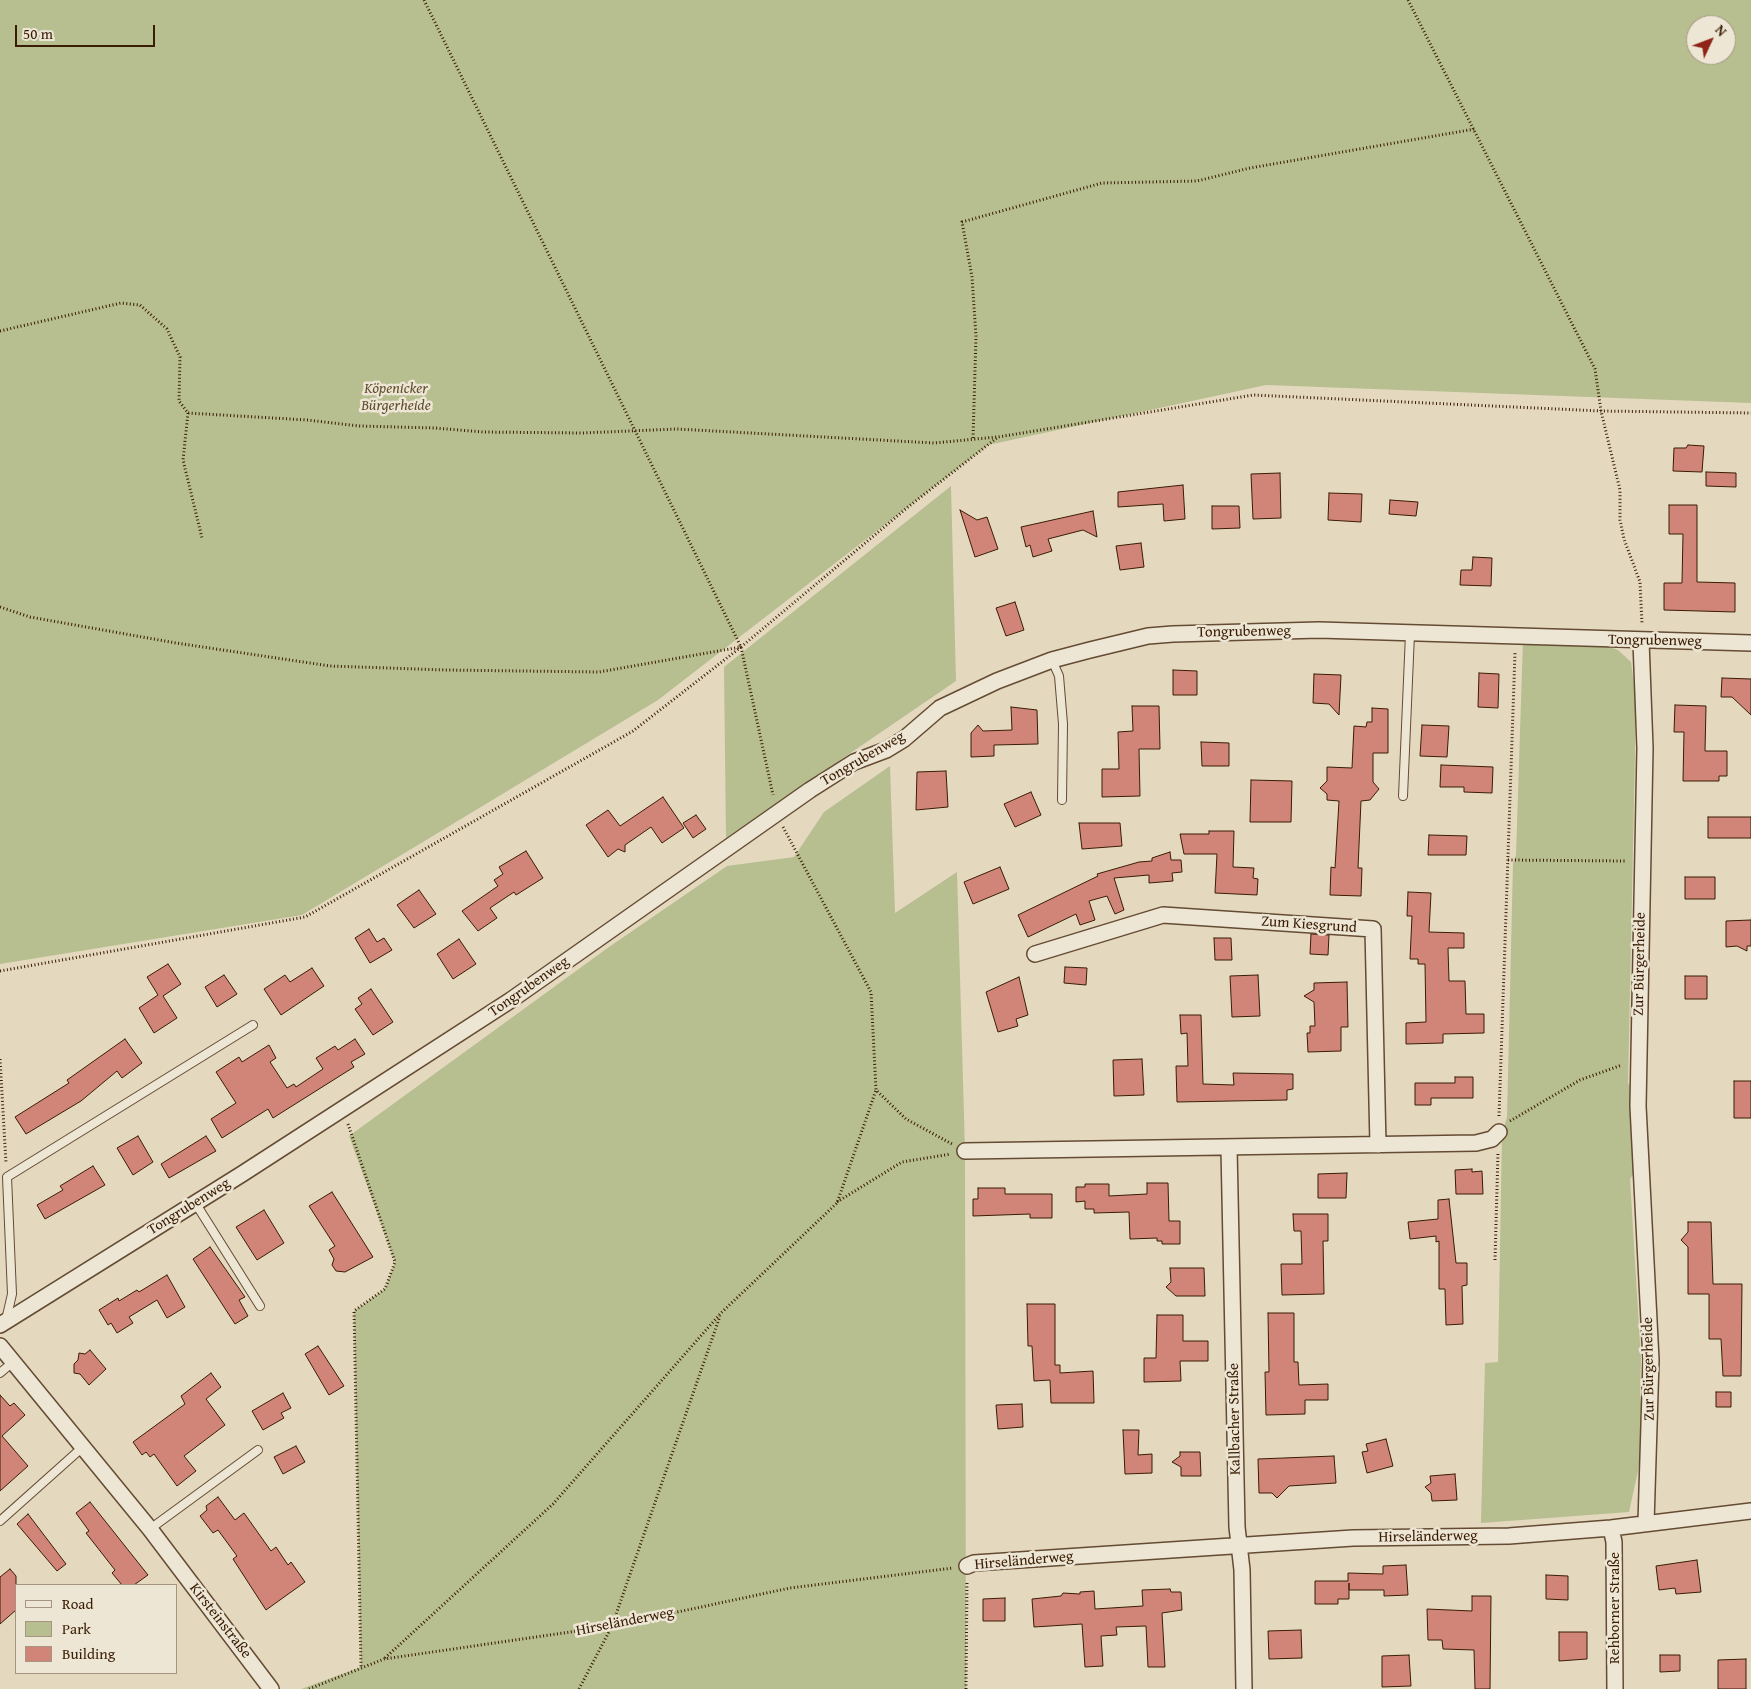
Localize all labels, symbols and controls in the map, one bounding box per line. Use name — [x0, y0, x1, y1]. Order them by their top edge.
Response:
scale bar — [18, 15, 158, 47]
north arrow — [1686, 15, 1736, 65]
text: N — [1711, 20, 1732, 41]
text: 50 m — [23, 23, 53, 44]
park label: Köpenicker Bürgerheide — [361, 380, 431, 415]
street label: Tongrubenweg — [1197, 622, 1291, 642]
street label: Tongrubenweg — [1608, 631, 1702, 651]
street label: Tongrubenweg — [818, 728, 908, 790]
street label: Zur Bürgerheide — [1630, 912, 1650, 1016]
street label: Zum Kiesgrund — [1261, 913, 1357, 937]
street label: Tongrubenweg — [485, 953, 573, 1021]
street label: Tongrubenweg — [144, 1175, 234, 1239]
street label: Zur Bürgerheide — [1639, 1317, 1659, 1421]
street label: Kallbacher Straße — [1225, 1363, 1245, 1475]
street label: Hirseländerweg — [1378, 1527, 1478, 1547]
street label: Hirseländerweg — [974, 1548, 1074, 1574]
street label: Rehborner Straße — [1606, 1552, 1624, 1664]
street label: Kirsteinstraße — [185, 1580, 255, 1662]
legend — [15, 1584, 178, 1674]
text: Road — [62, 1593, 93, 1614]
street label: Hirseländerweg — [575, 1604, 675, 1640]
text: Park — [62, 1618, 91, 1639]
text: Building — [62, 1643, 115, 1664]

